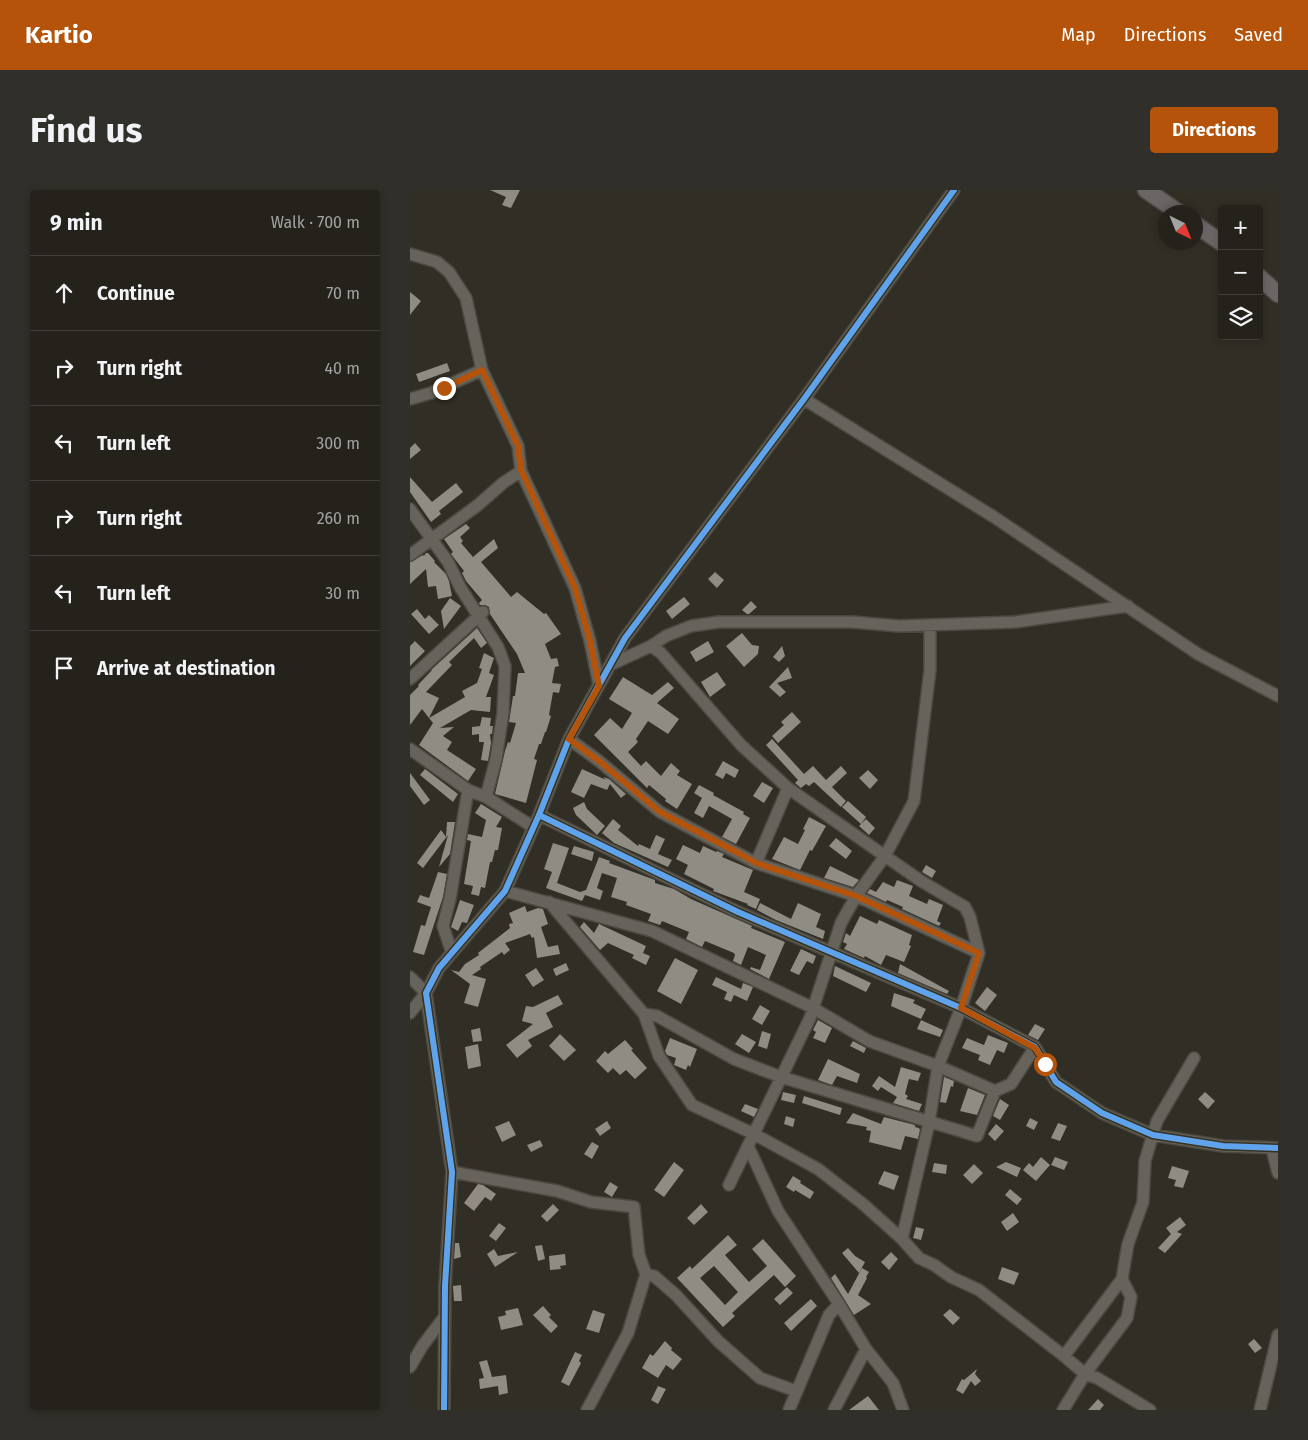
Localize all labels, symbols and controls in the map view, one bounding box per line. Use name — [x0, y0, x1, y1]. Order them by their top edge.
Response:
text: Kartio — [25, 21, 93, 49]
text: Map — [1061, 24, 1096, 46]
text: Directions — [1124, 24, 1206, 46]
text: Saved — [1234, 24, 1283, 46]
button: Directions — [1150, 107, 1278, 153]
text: Find us — [30, 109, 142, 151]
north arrow — [1158, 205, 1203, 250]
map controls — [1218, 205, 1263, 340]
button: + — [1218, 205, 1263, 250]
text: 9 min — [50, 210, 103, 236]
text: Walk · 700 m — [271, 213, 360, 232]
button: − — [1218, 250, 1263, 295]
icon: ahead — [50, 279, 78, 307]
text: Continue — [97, 282, 175, 305]
text: 70 m — [326, 284, 360, 303]
button: layers — [1218, 295, 1263, 340]
icon: right — [50, 354, 78, 382]
text: Turn right — [97, 357, 182, 380]
text: 40 m — [325, 359, 360, 378]
route end — [433, 377, 456, 400]
icon: left — [50, 429, 78, 457]
text: Turn left — [97, 432, 171, 455]
text: 300 m — [316, 434, 360, 453]
icon: right — [50, 504, 78, 532]
text: Turn right — [97, 507, 182, 530]
text: 260 m — [317, 509, 360, 528]
icon: left — [50, 579, 78, 607]
text: Turn left — [97, 582, 171, 605]
text: 30 m — [325, 584, 360, 603]
icon: arrive — [50, 654, 78, 682]
text: Arrive at destination — [97, 657, 276, 680]
route start — [1034, 1053, 1057, 1076]

